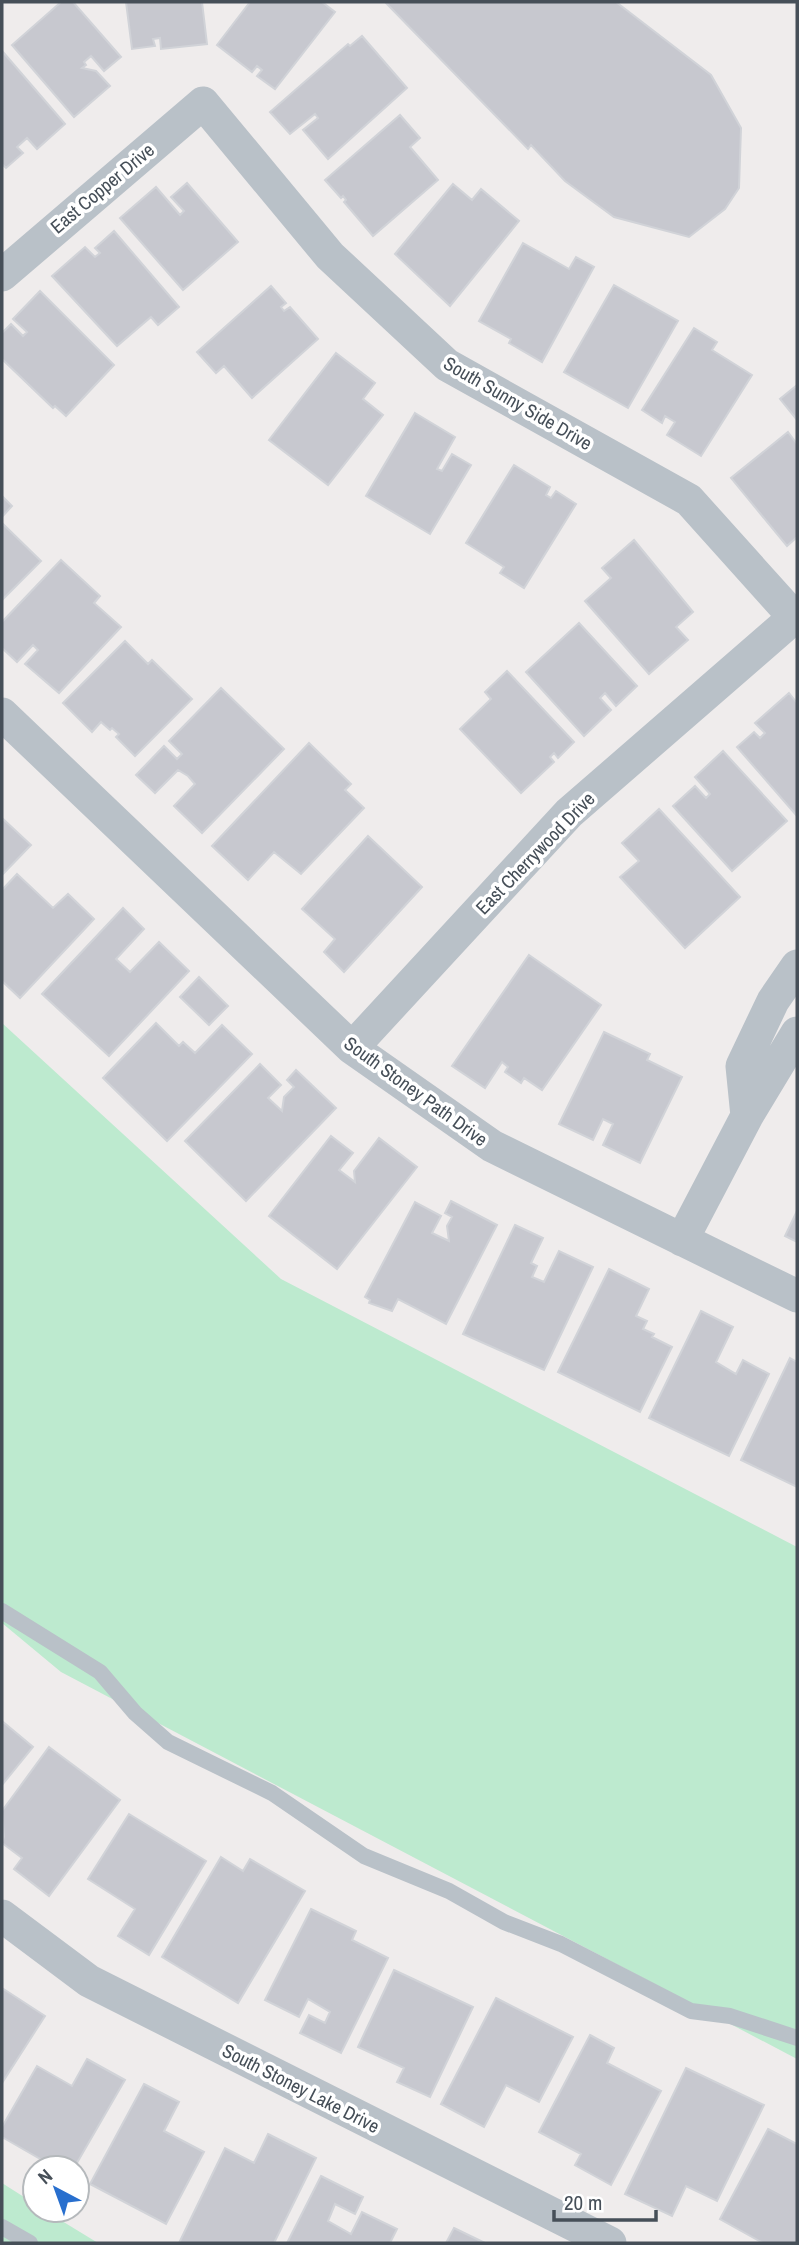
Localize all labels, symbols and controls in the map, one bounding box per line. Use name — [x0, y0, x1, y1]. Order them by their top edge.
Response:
street label: East Copper Drive — [45, 137, 159, 239]
street label: South Sunny Side Drive — [439, 350, 597, 456]
street label: East Cherrywood Drive — [470, 786, 600, 920]
street label: South Stoney Path Drive — [339, 1030, 493, 1152]
street label: South Stoney Lake Drive — [218, 2037, 384, 2139]
north arrow — [21, 2154, 91, 2224]
text: N — [32, 2163, 58, 2190]
scale bar — [554, 2178, 656, 2222]
text: 20 m — [564, 2188, 602, 2217]

